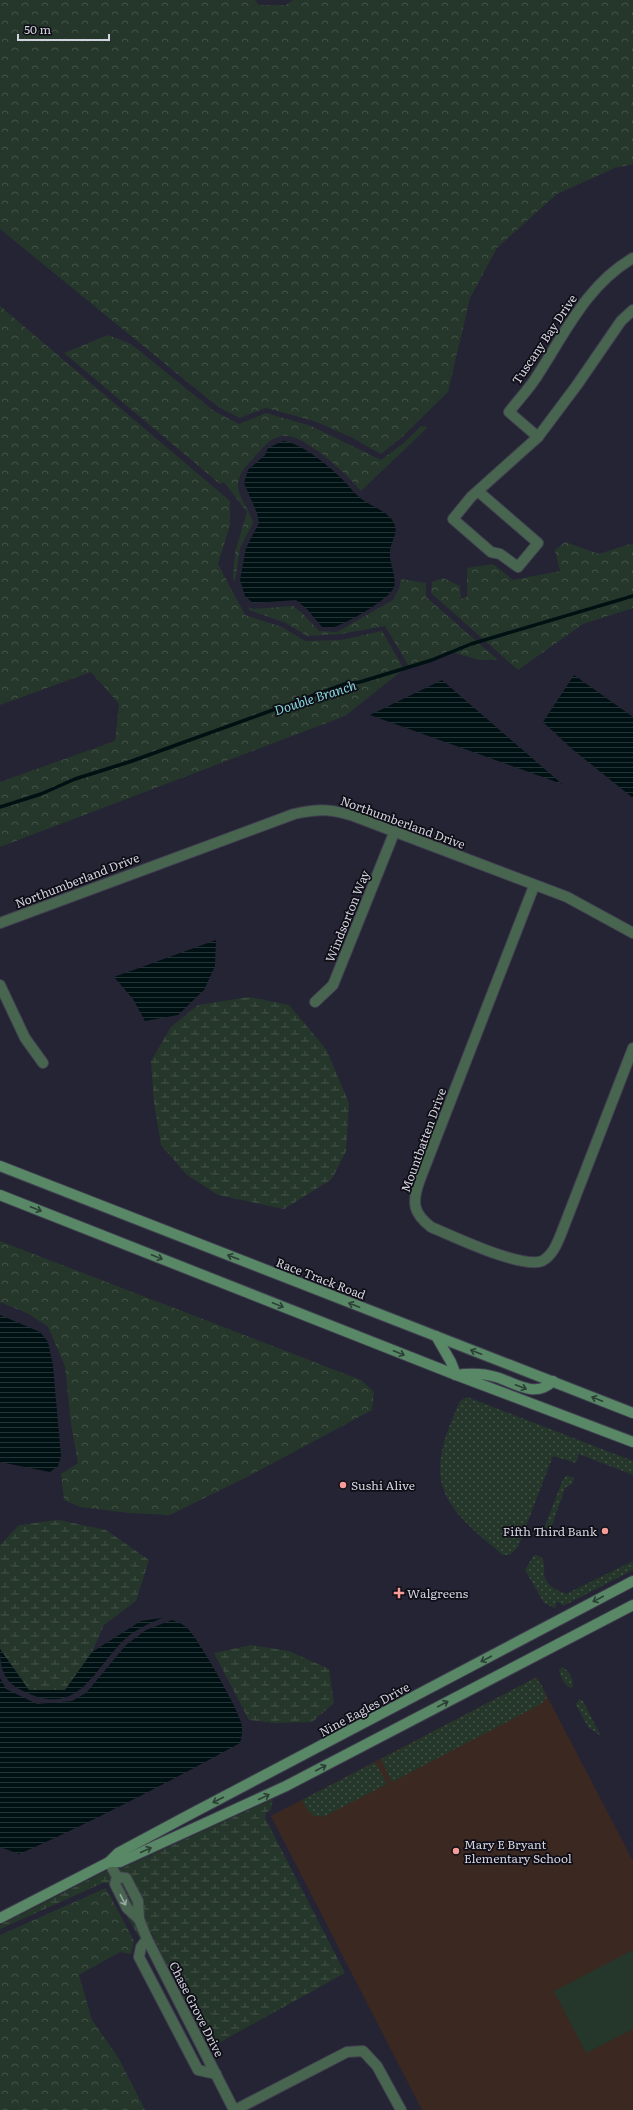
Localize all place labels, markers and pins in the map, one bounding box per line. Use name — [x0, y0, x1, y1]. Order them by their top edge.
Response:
place label: Sushi Alive — [351, 1476, 415, 1494]
marker: Sushi Alive — [338, 1480, 348, 1490]
place label: Fifth Third Bank — [503, 1522, 598, 1540]
marker: Fifth Third Bank — [600, 1526, 610, 1536]
place label: Walgreens — [407, 1584, 469, 1602]
marker: Walgreens — [394, 1588, 404, 1598]
place label: Mary E Bryant Elementary School — [464, 1835, 572, 1867]
marker: Mary E Bryant Elementary School — [451, 1846, 461, 1856]

